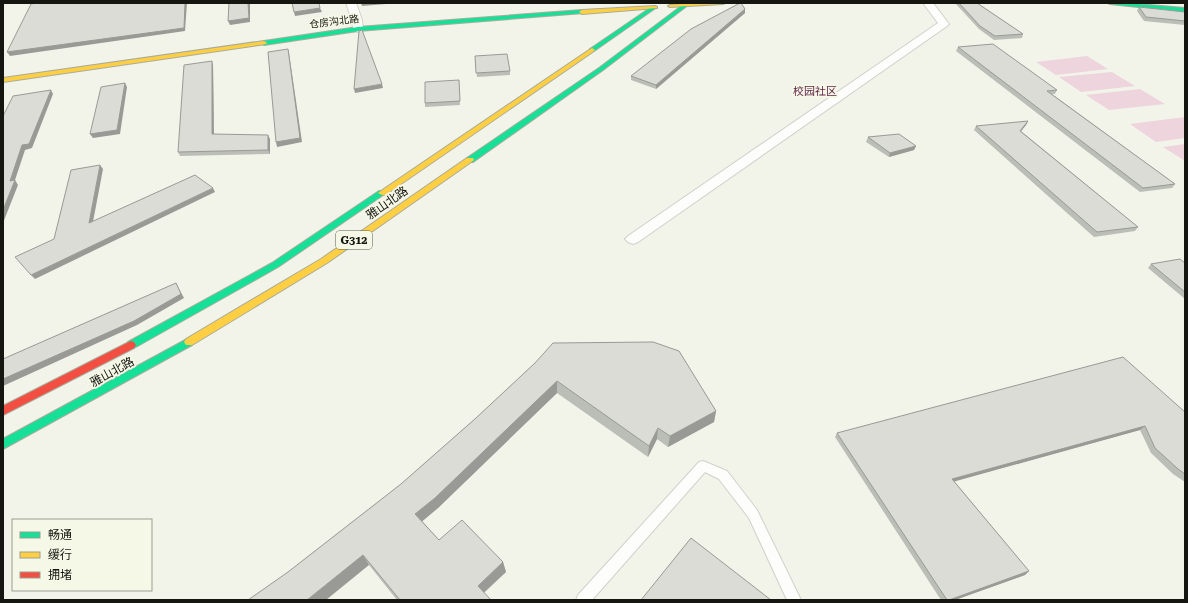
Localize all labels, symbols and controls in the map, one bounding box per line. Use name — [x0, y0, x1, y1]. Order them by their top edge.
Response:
street label: 仓房沟北路 — [309, 13, 360, 30]
district label: 校园社区 — [793, 85, 837, 98]
street label: 雅山北路 — [363, 183, 411, 223]
road number: G312 — [336, 231, 372, 249]
street label: 雅山北路 — [88, 354, 136, 390]
legend — [12, 519, 152, 591]
text: 畅通 — [48, 528, 72, 542]
text: 缓行 — [48, 548, 72, 562]
text: 拥堵 — [48, 568, 72, 582]

